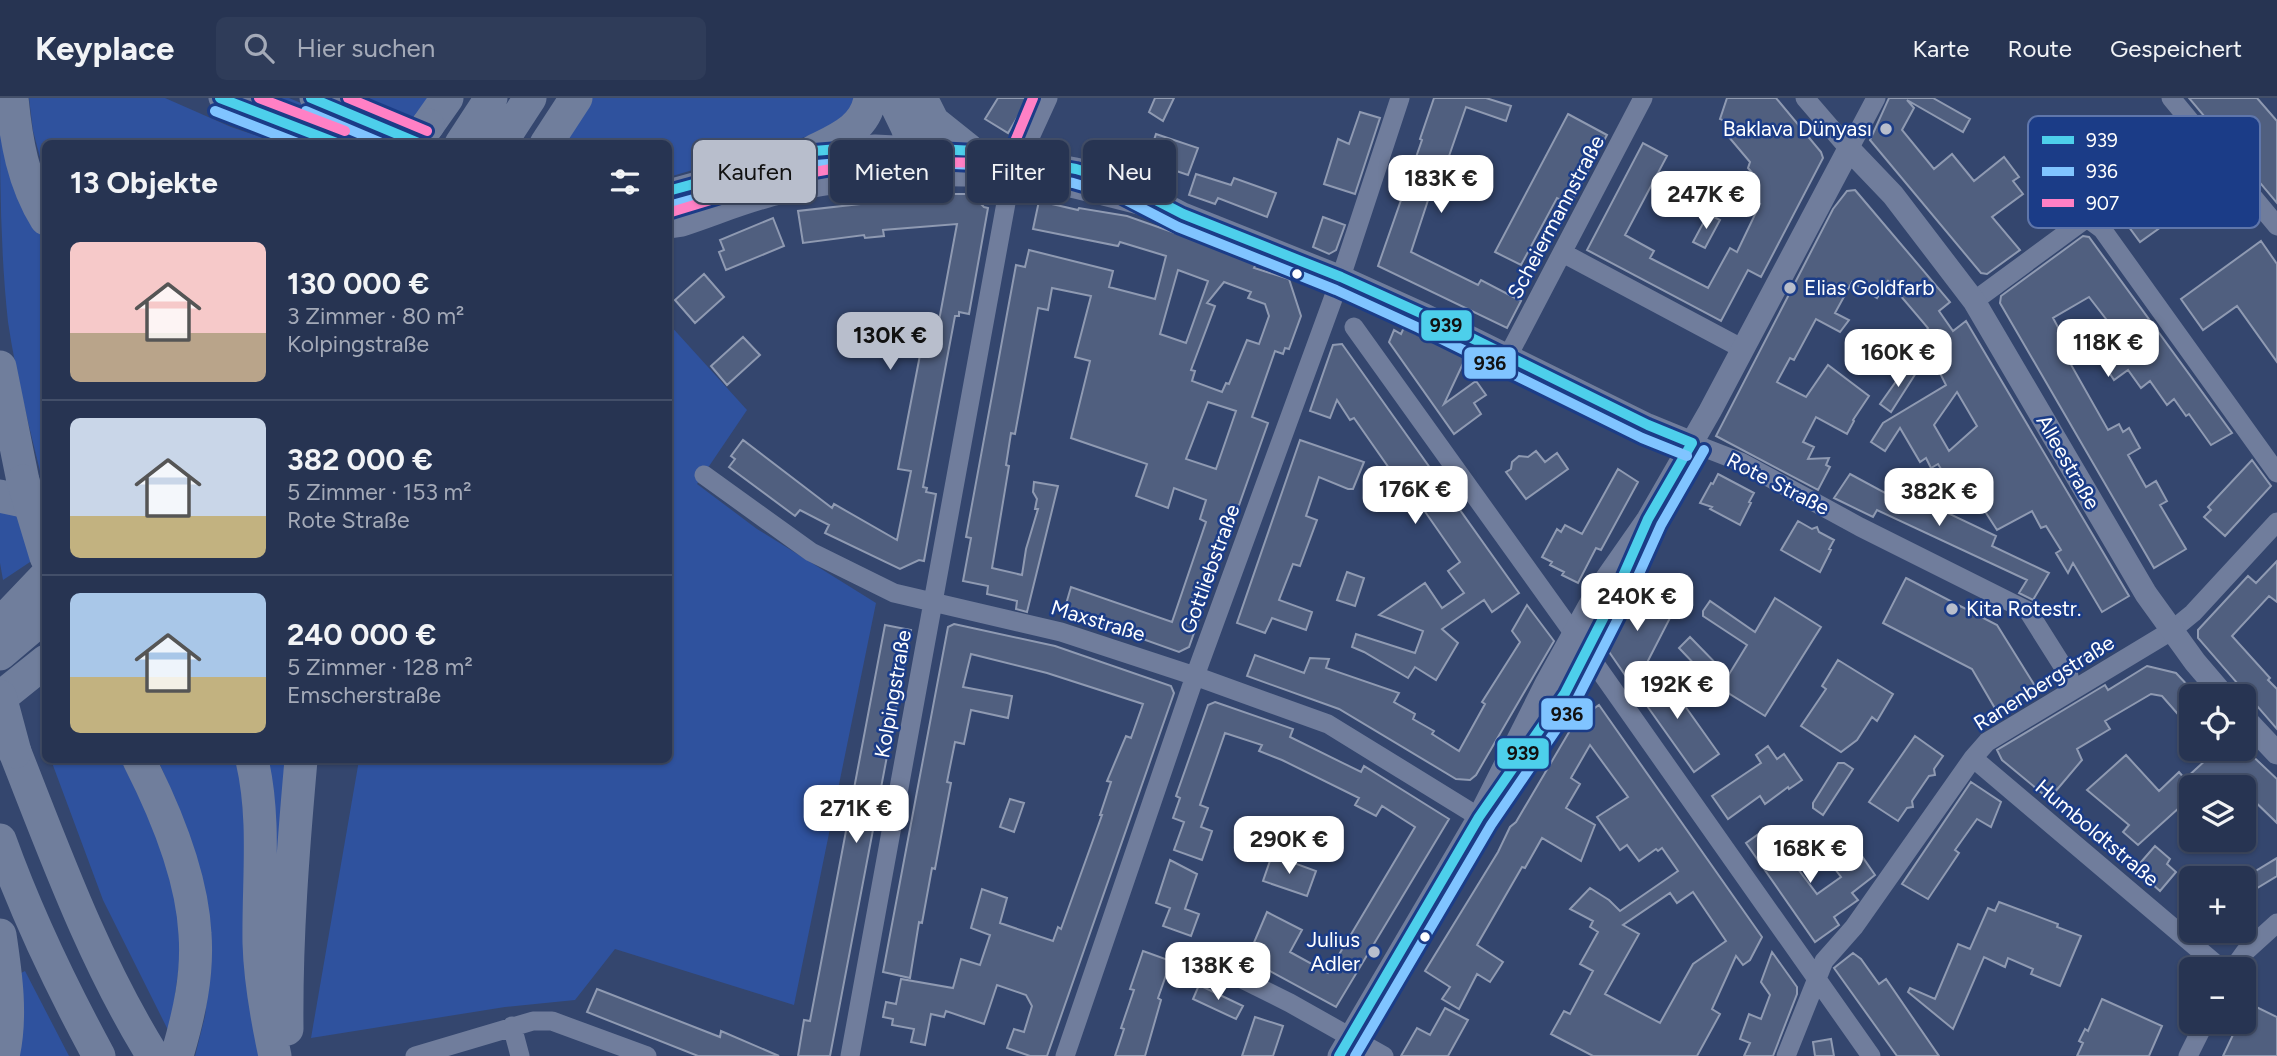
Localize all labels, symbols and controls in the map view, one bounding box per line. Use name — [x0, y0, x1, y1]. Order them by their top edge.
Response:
search box — [216, 17, 706, 80]
text: Keyplace — [35, 29, 174, 68]
icon: search — [240, 29, 278, 67]
text: Hier suchen — [296, 32, 435, 64]
text: Karte — [1913, 34, 1969, 63]
text: Route — [2007, 34, 2072, 63]
text: Gespeichert — [2110, 34, 2242, 63]
place label: Baklava Dünyası — [1723, 116, 1872, 141]
legend — [2028, 116, 2260, 228]
marker: Baklava Dünyası — [1878, 121, 1894, 137]
text: 939 — [2086, 129, 2118, 152]
street label: Scheiermannstraße — [1502, 131, 1609, 303]
chip: Kaufen — [693, 140, 816, 203]
chip: Mieten — [830, 140, 953, 203]
chip: Filter — [967, 140, 1069, 203]
chip: Neu — [1083, 140, 1176, 203]
pin: 183K € — [1384, 156, 1498, 215]
text: 936 — [2086, 160, 2118, 183]
icon: filters — [606, 163, 644, 201]
text: 13 Objekte — [70, 164, 218, 201]
text: 183K € — [1404, 164, 1478, 192]
pin: 247K € — [1649, 172, 1763, 231]
text: 247K € — [1667, 180, 1745, 208]
text: 907 — [2086, 192, 2119, 215]
text: 130 000 € — [287, 265, 429, 302]
unlabelled marker — [1290, 267, 1304, 281]
icon: home — [126, 270, 210, 354]
place label: Elias Goldfarb — [1804, 275, 1934, 300]
marker: Elias Goldfarb — [1782, 280, 1798, 296]
text: 3 Zimmer · 80 m² — [287, 302, 464, 330]
line badge: 939 — [1420, 309, 1473, 342]
pin: 130K € — [833, 313, 947, 372]
text: 939 — [1430, 314, 1462, 337]
pin: 118K € — [2051, 320, 2165, 379]
text: 130K € — [853, 321, 927, 349]
text: 118K € — [2073, 328, 2143, 356]
text: Kolpingstraße — [287, 330, 429, 358]
pin: 160K € — [1841, 330, 1955, 389]
text: 160K € — [1861, 338, 1935, 366]
line badge: 936 — [1463, 346, 1517, 380]
text: 936 — [1474, 352, 1506, 375]
street label: Alleestraße — [2031, 410, 2106, 514]
text: 382 000 € — [287, 441, 433, 478]
icon: home — [126, 446, 210, 530]
street label: Rote Straße — [1723, 447, 1834, 520]
pin: 176K € — [1358, 466, 1472, 526]
pin: 382K € — [1882, 468, 1996, 528]
text: 176K € — [1379, 475, 1451, 503]
text: 382K € — [1901, 477, 1977, 505]
text: 5 Zimmer · 153 m² — [287, 478, 471, 506]
street label: Gottliebstraße — [1175, 501, 1245, 637]
text: Rote Straße — [287, 506, 409, 534]
pin: 240K € — [1580, 574, 1694, 633]
text: 240K € — [1597, 582, 1677, 610]
street label: Maxstraße — [1048, 594, 1148, 647]
place label: Kita Rotestr. — [1966, 596, 2081, 621]
marker: Kita Rotestr. — [1944, 601, 1960, 617]
text: 240 000 € — [287, 616, 436, 653]
icon: home — [126, 621, 210, 705]
street label: Kolpingstraße — [869, 628, 916, 760]
street label: Ranenbergstraße — [1969, 629, 2119, 736]
text: 5 Zimmer · 128 m² — [287, 653, 473, 681]
pin: 192K € — [1620, 662, 1734, 721]
text: 192K € — [1640, 670, 1714, 698]
text: Emscherstraße — [287, 681, 441, 709]
map controls — [2179, 684, 2256, 1034]
button: locate — [2179, 684, 2256, 761]
line badge: 936 — [1540, 697, 1594, 731]
text: 936 — [1551, 703, 1583, 726]
line badge: 939 — [1496, 737, 1550, 770]
text: 939 — [1507, 742, 1539, 765]
street label: Humboldtstraße — [2030, 774, 2164, 892]
button: layers — [2179, 775, 2256, 852]
pin: 271K € — [799, 786, 913, 845]
text: 271K € — [820, 794, 892, 822]
pin: 290K € — [1232, 816, 1346, 876]
text: 290K € — [1250, 825, 1328, 853]
pin: 168K € — [1753, 826, 1867, 885]
text: 168K € — [1773, 834, 1847, 862]
button: + — [2179, 866, 2256, 943]
place label: Julius Adler — [1306, 927, 1360, 976]
unlabelled marker — [1418, 930, 1432, 944]
pin: 138K € — [1161, 942, 1275, 1002]
marker: Julius Adler — [1366, 944, 1382, 960]
text: 138K € — [1181, 951, 1255, 979]
button: − — [2179, 957, 2256, 1034]

